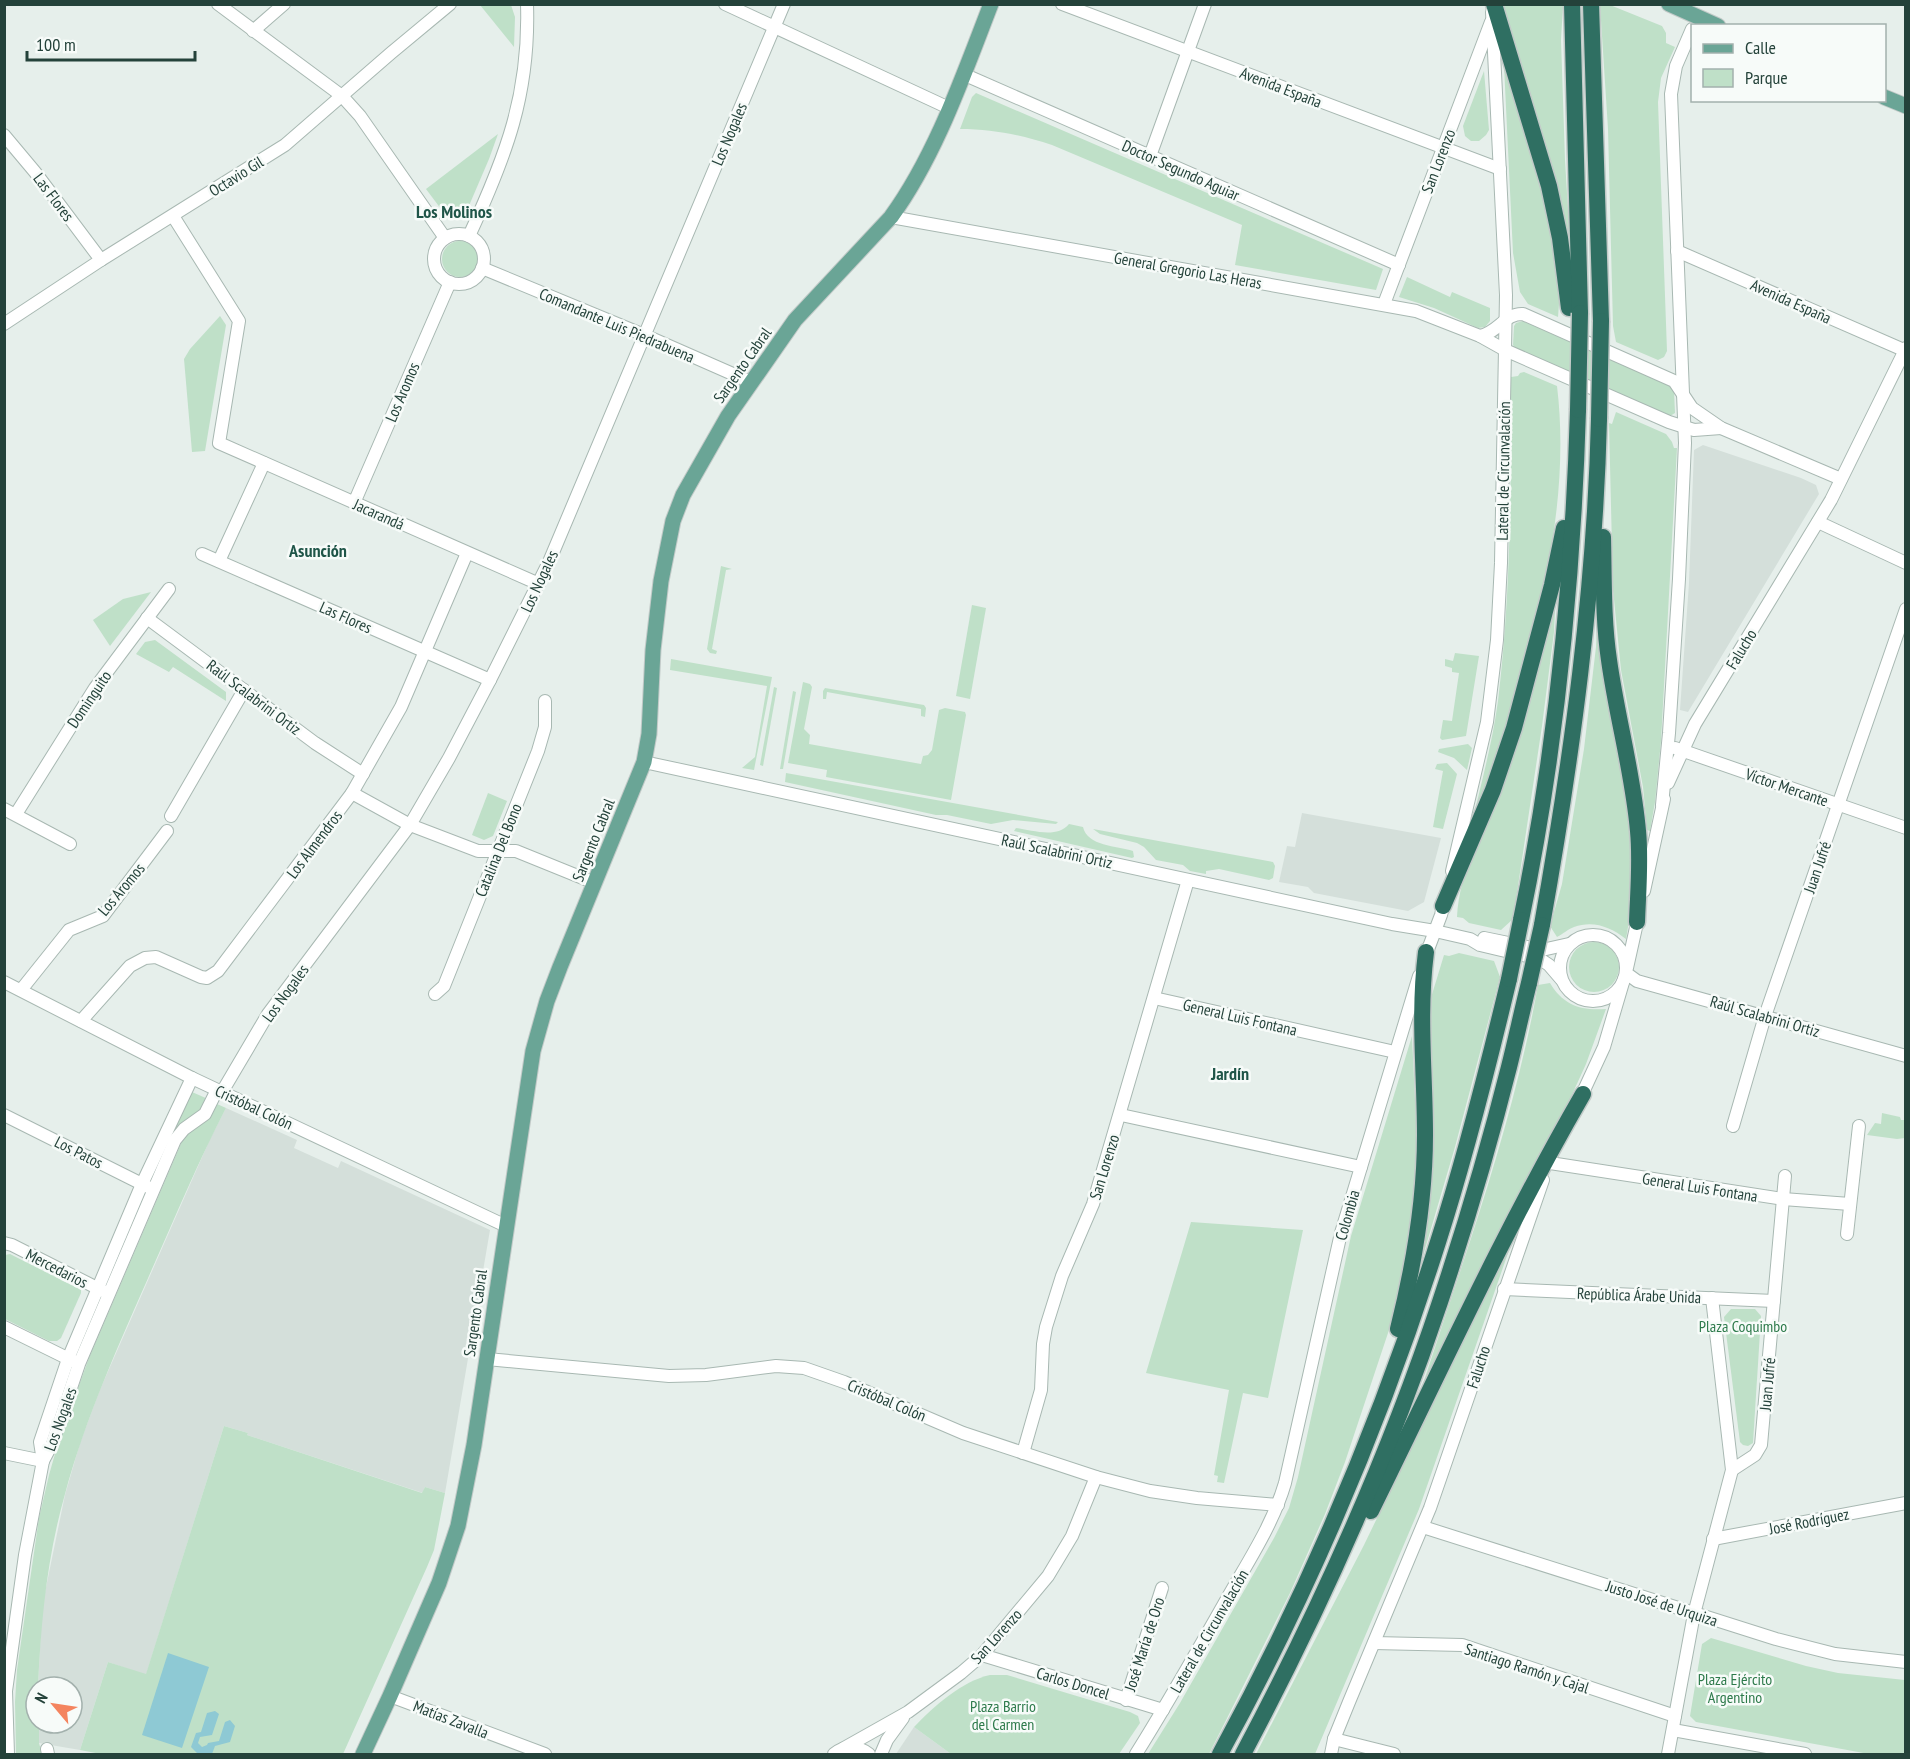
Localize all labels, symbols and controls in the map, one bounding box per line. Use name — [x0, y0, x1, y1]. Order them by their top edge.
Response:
scale bar — [27, 24, 195, 62]
legend — [1691, 24, 1886, 102]
text: 100 m — [36, 33, 76, 56]
text: Calle — [1745, 36, 1776, 59]
street label: Avenida España — [1237, 62, 1325, 112]
text: Parque — [1745, 66, 1788, 89]
street label: Los Nogales — [707, 100, 751, 168]
street label: San Lorenzo — [1417, 126, 1459, 196]
street label: Doctor Segundo Aguiar — [1119, 135, 1243, 205]
street label: Octavio Gil — [205, 151, 267, 200]
street label: Las Flores — [29, 169, 79, 225]
district label: Los Molinos — [416, 200, 492, 223]
street label: General Gregorio Las Heras — [1113, 247, 1263, 293]
street label: Avenida España — [1748, 274, 1834, 328]
street label: Comandante Luis Piedrabuena — [536, 283, 698, 367]
street label: Sargento Cabral — [709, 323, 776, 407]
street label: Los Aromos — [381, 359, 423, 425]
street label: Lateral de Circunvalación — [1492, 401, 1514, 541]
street label: Jacarandá — [350, 494, 408, 534]
district label: Asunción — [288, 539, 347, 562]
street label: Los Nogales — [516, 547, 562, 615]
street label: Las Flores — [317, 597, 375, 637]
street label: Falucho — [1721, 625, 1761, 673]
street label: Raúl Scalabrini Ortiz — [203, 655, 305, 739]
street label: Dominguito — [63, 667, 115, 731]
street label: Víctor Mercante — [1742, 763, 1831, 810]
street label: Sargento Cabral — [567, 795, 619, 884]
street label: Catalina Del Bono — [470, 800, 526, 900]
street label: Los Almendros — [282, 806, 346, 882]
street label: Raúl Scalabrini Ortiz — [1000, 829, 1115, 873]
street label: Juan Jufré — [1799, 838, 1835, 897]
street label: Los Aromos — [93, 859, 149, 919]
street label: Los Nogales — [257, 960, 313, 1026]
street label: Raúl Scalabrini Ortiz — [1708, 991, 1822, 1041]
street label: General Luis Fontana — [1181, 994, 1299, 1040]
district label: Jardín — [1210, 1062, 1249, 1085]
street label: Cristóbal Colón — [212, 1080, 296, 1134]
street label: Los Patos — [52, 1131, 106, 1173]
street label: San Lorenzo — [1085, 1132, 1123, 1202]
street label: General Luis Fontana — [1641, 1168, 1759, 1206]
street label: Colombia — [1330, 1187, 1364, 1243]
street label: Mercedarios — [23, 1244, 91, 1292]
street label: Sargento Cabral — [459, 1268, 491, 1358]
street label: República Árabe Unida — [1577, 1283, 1701, 1307]
park label: Plaza Coquimbo — [1699, 1316, 1787, 1336]
street label: Falucho — [1462, 1343, 1494, 1391]
street label: Juan Jufré — [1755, 1356, 1779, 1413]
street label: Cristóbal Colón — [845, 1374, 929, 1426]
street label: Los Nogales — [39, 1384, 81, 1454]
street label: José Rodríguez — [1766, 1503, 1851, 1539]
street label: Lateral de Circunvalación — [1166, 1566, 1252, 1696]
street label: Justo José de Urquiza — [1603, 1575, 1720, 1630]
street label: José María de Oro — [1119, 1595, 1169, 1694]
street label: San Lorenzo — [966, 1604, 1026, 1668]
street label: Santiago Ramón y Cajal — [1462, 1638, 1592, 1698]
street label: Carlos Doncel — [1034, 1662, 1112, 1704]
park label: Plaza Ejército Argentino — [1698, 1669, 1772, 1707]
north arrow — [24, 1675, 84, 1735]
text: N — [30, 1689, 52, 1706]
street label: Matías Zavalla — [411, 1696, 491, 1742]
park label: Plaza Barrio del Carmen — [970, 1696, 1036, 1734]

